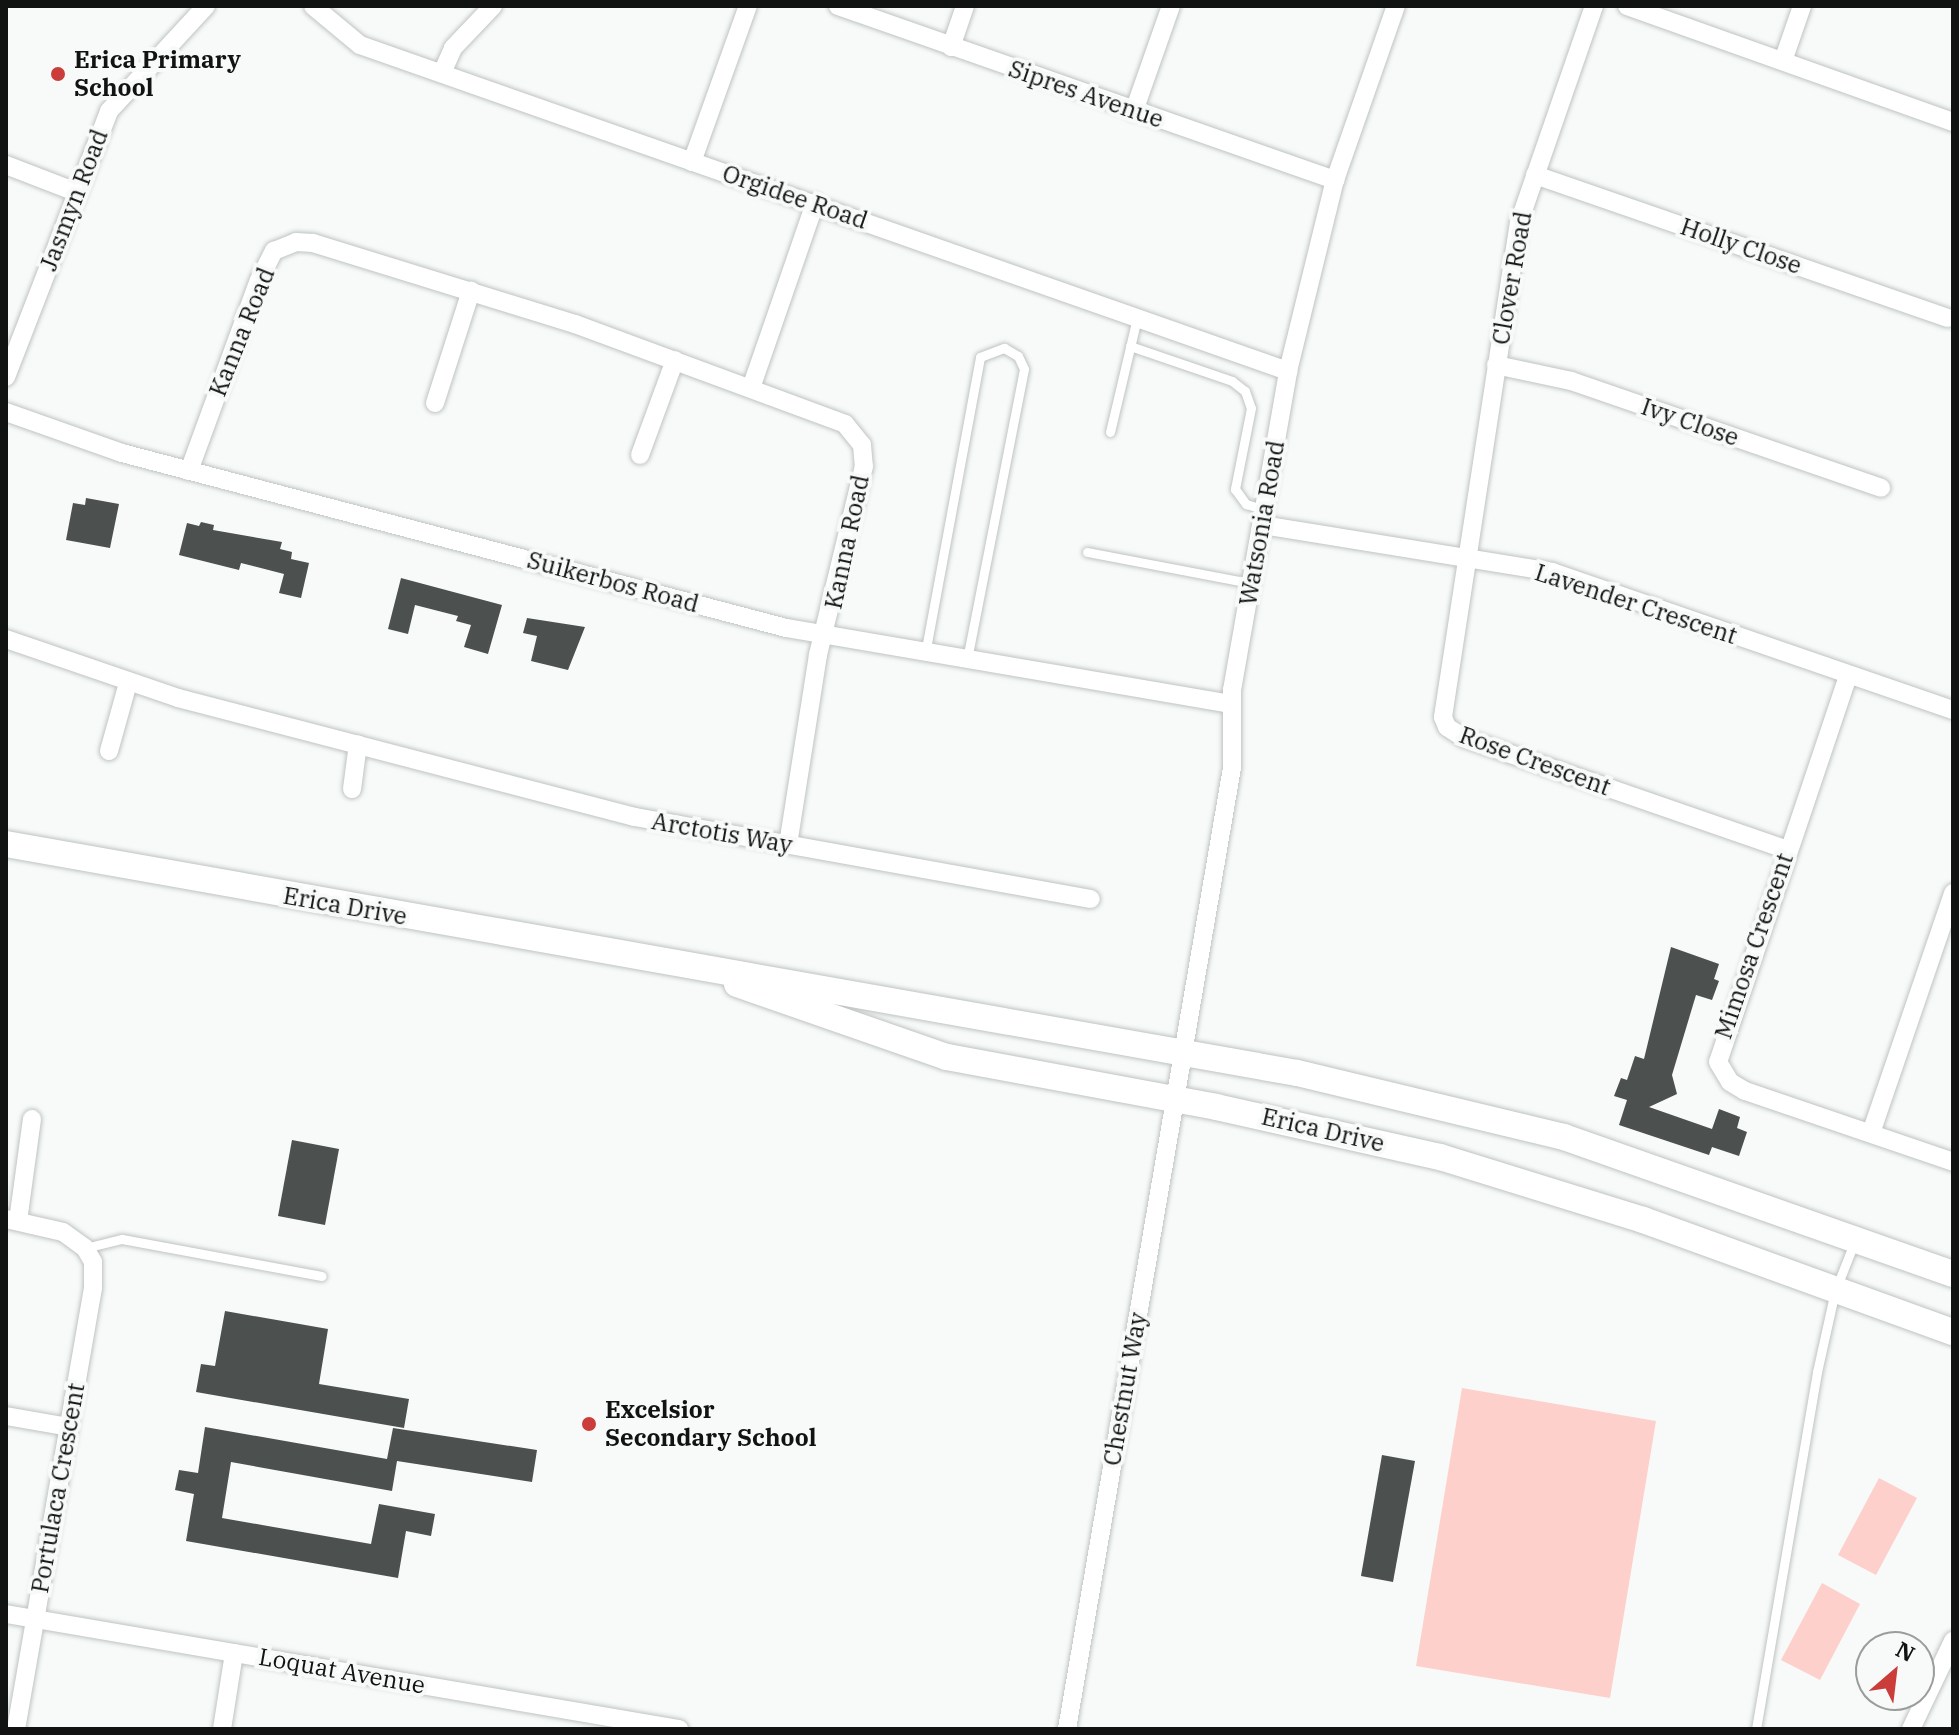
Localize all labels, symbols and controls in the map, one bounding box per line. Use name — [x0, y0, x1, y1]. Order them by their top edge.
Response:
place label: Erica Primary School — [74, 46, 241, 102]
street label: Sipres Avenue — [1005, 54, 1167, 134]
marker: Erica Primary School — [49, 65, 67, 83]
street label: Jasmyn Road — [34, 125, 114, 275]
street label: Orgidee Road — [719, 159, 871, 235]
street label: Clover Road — [1486, 209, 1538, 347]
street label: Holly Close — [1677, 212, 1805, 280]
street label: Kanna Road — [203, 263, 281, 401]
street label: Ivy Close — [1638, 392, 1742, 452]
street label: Watsonia Road — [1233, 438, 1291, 608]
street label: Kanna Road — [819, 472, 875, 612]
street label: Suikerbos Road — [524, 545, 702, 619]
street label: Lavender Crescent — [1531, 558, 1741, 650]
street label: Rose Crescent — [1456, 720, 1614, 802]
street label: Arctotis Way — [649, 806, 795, 860]
street label: Mimosa Crescent — [1709, 849, 1799, 1043]
street label: Erica Drive — [281, 881, 409, 931]
street label: Erica Drive — [1259, 1102, 1387, 1158]
street label: Chestnut Way — [1097, 1310, 1153, 1468]
street label: Portulaca Crescent — [25, 1381, 91, 1595]
place label: Excelsior Secondary School — [605, 1396, 817, 1452]
marker: Excelsior Secondary School — [580, 1415, 598, 1433]
north arrow — [1855, 1631, 1935, 1711]
text: N — [1891, 1634, 1920, 1668]
street label: Loquat Avenue — [257, 1642, 427, 1700]

